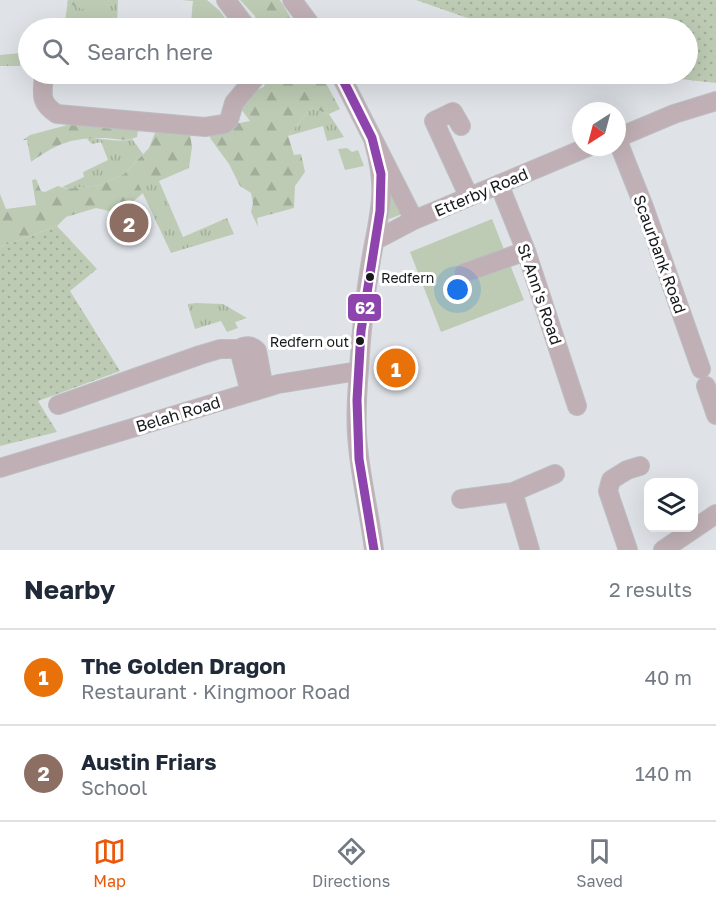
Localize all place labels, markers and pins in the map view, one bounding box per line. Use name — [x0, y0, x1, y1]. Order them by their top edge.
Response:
pin: 2 — [110, 200, 148, 246]
place label: Redfern — [381, 269, 434, 286]
marker: Redfern — [364, 271, 376, 283]
place label: Redfern out — [270, 333, 349, 350]
marker: Redfern out — [354, 335, 366, 347]
pin: 1 — [376, 346, 416, 391]

